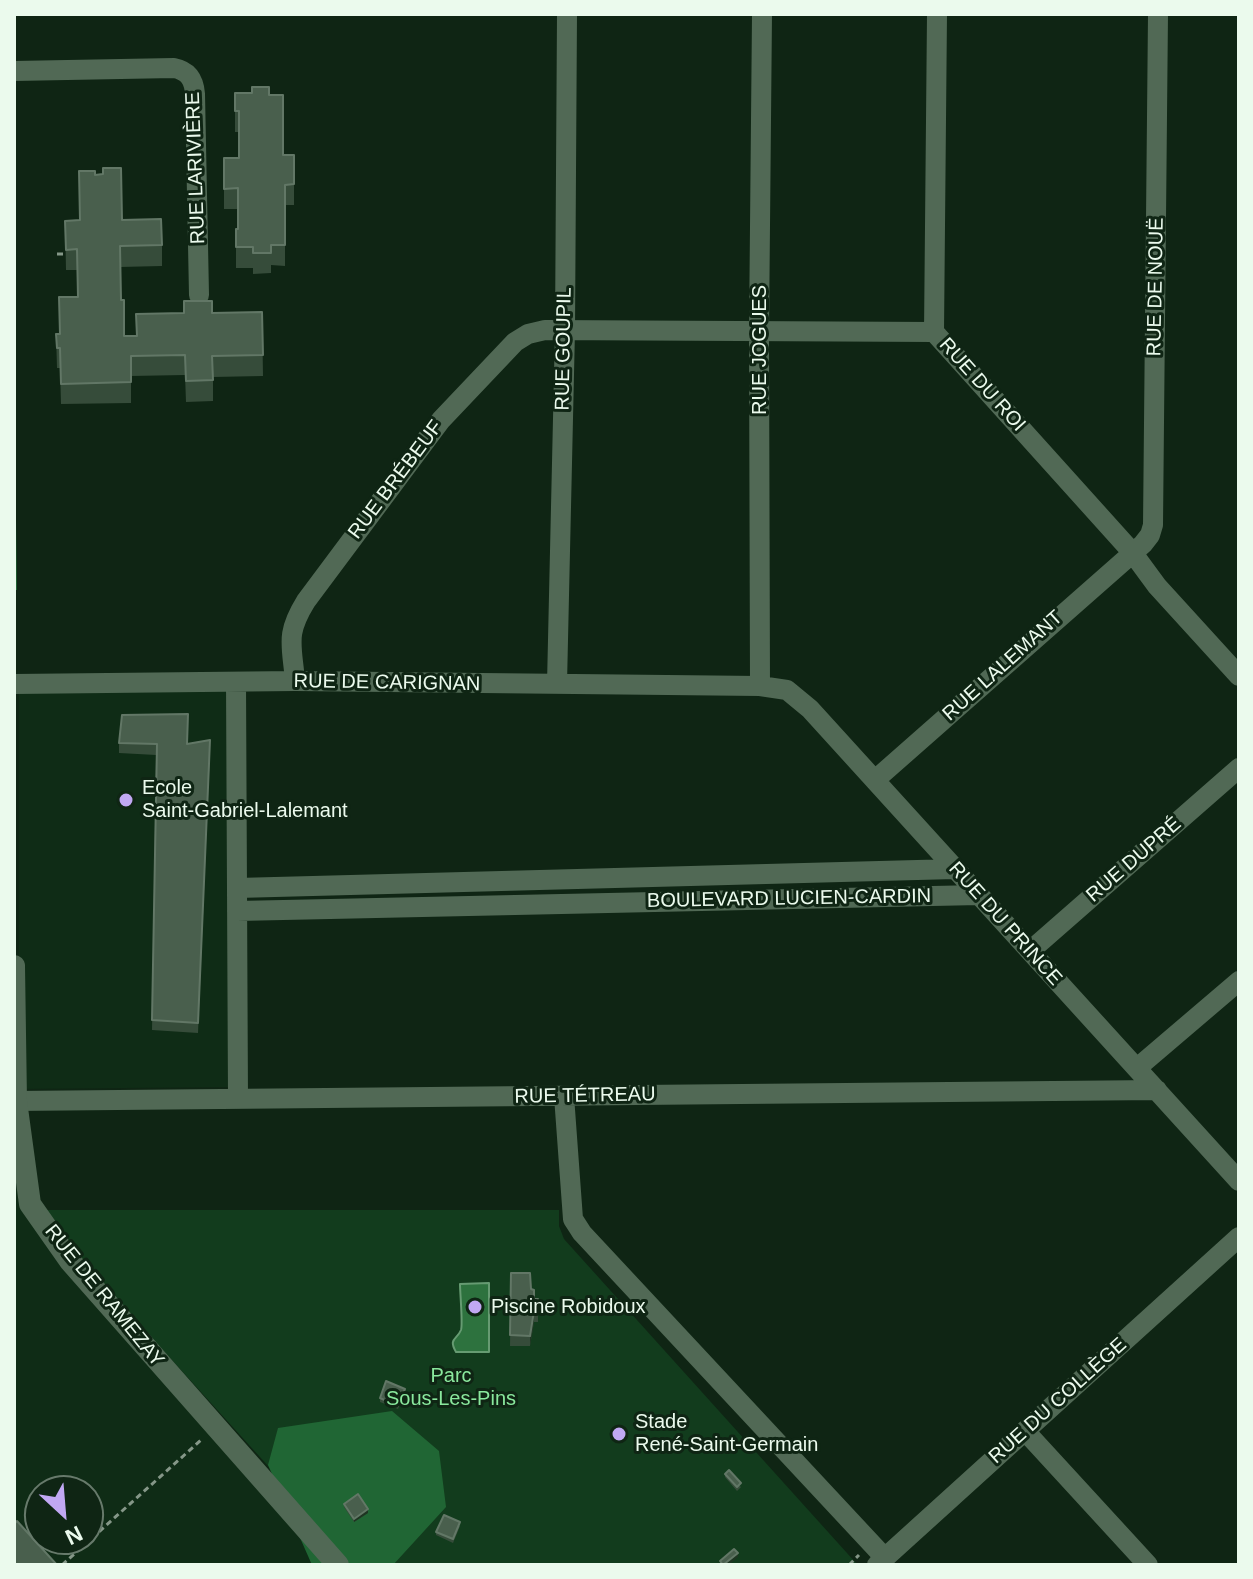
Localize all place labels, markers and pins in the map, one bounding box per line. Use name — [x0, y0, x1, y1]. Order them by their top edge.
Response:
place label: Ecole Saint-Gabriel-Lalemant — [142, 776, 348, 823]
marker: Ecole Saint-Gabriel-Lalemant — [117, 791, 135, 809]
place label: Piscine Robidoux — [491, 1295, 646, 1319]
marker: Piscine Robidoux — [466, 1298, 484, 1316]
place label: Stade René-Saint-Germain — [635, 1410, 818, 1457]
marker: Stade René-Saint-Germain — [610, 1425, 628, 1443]

